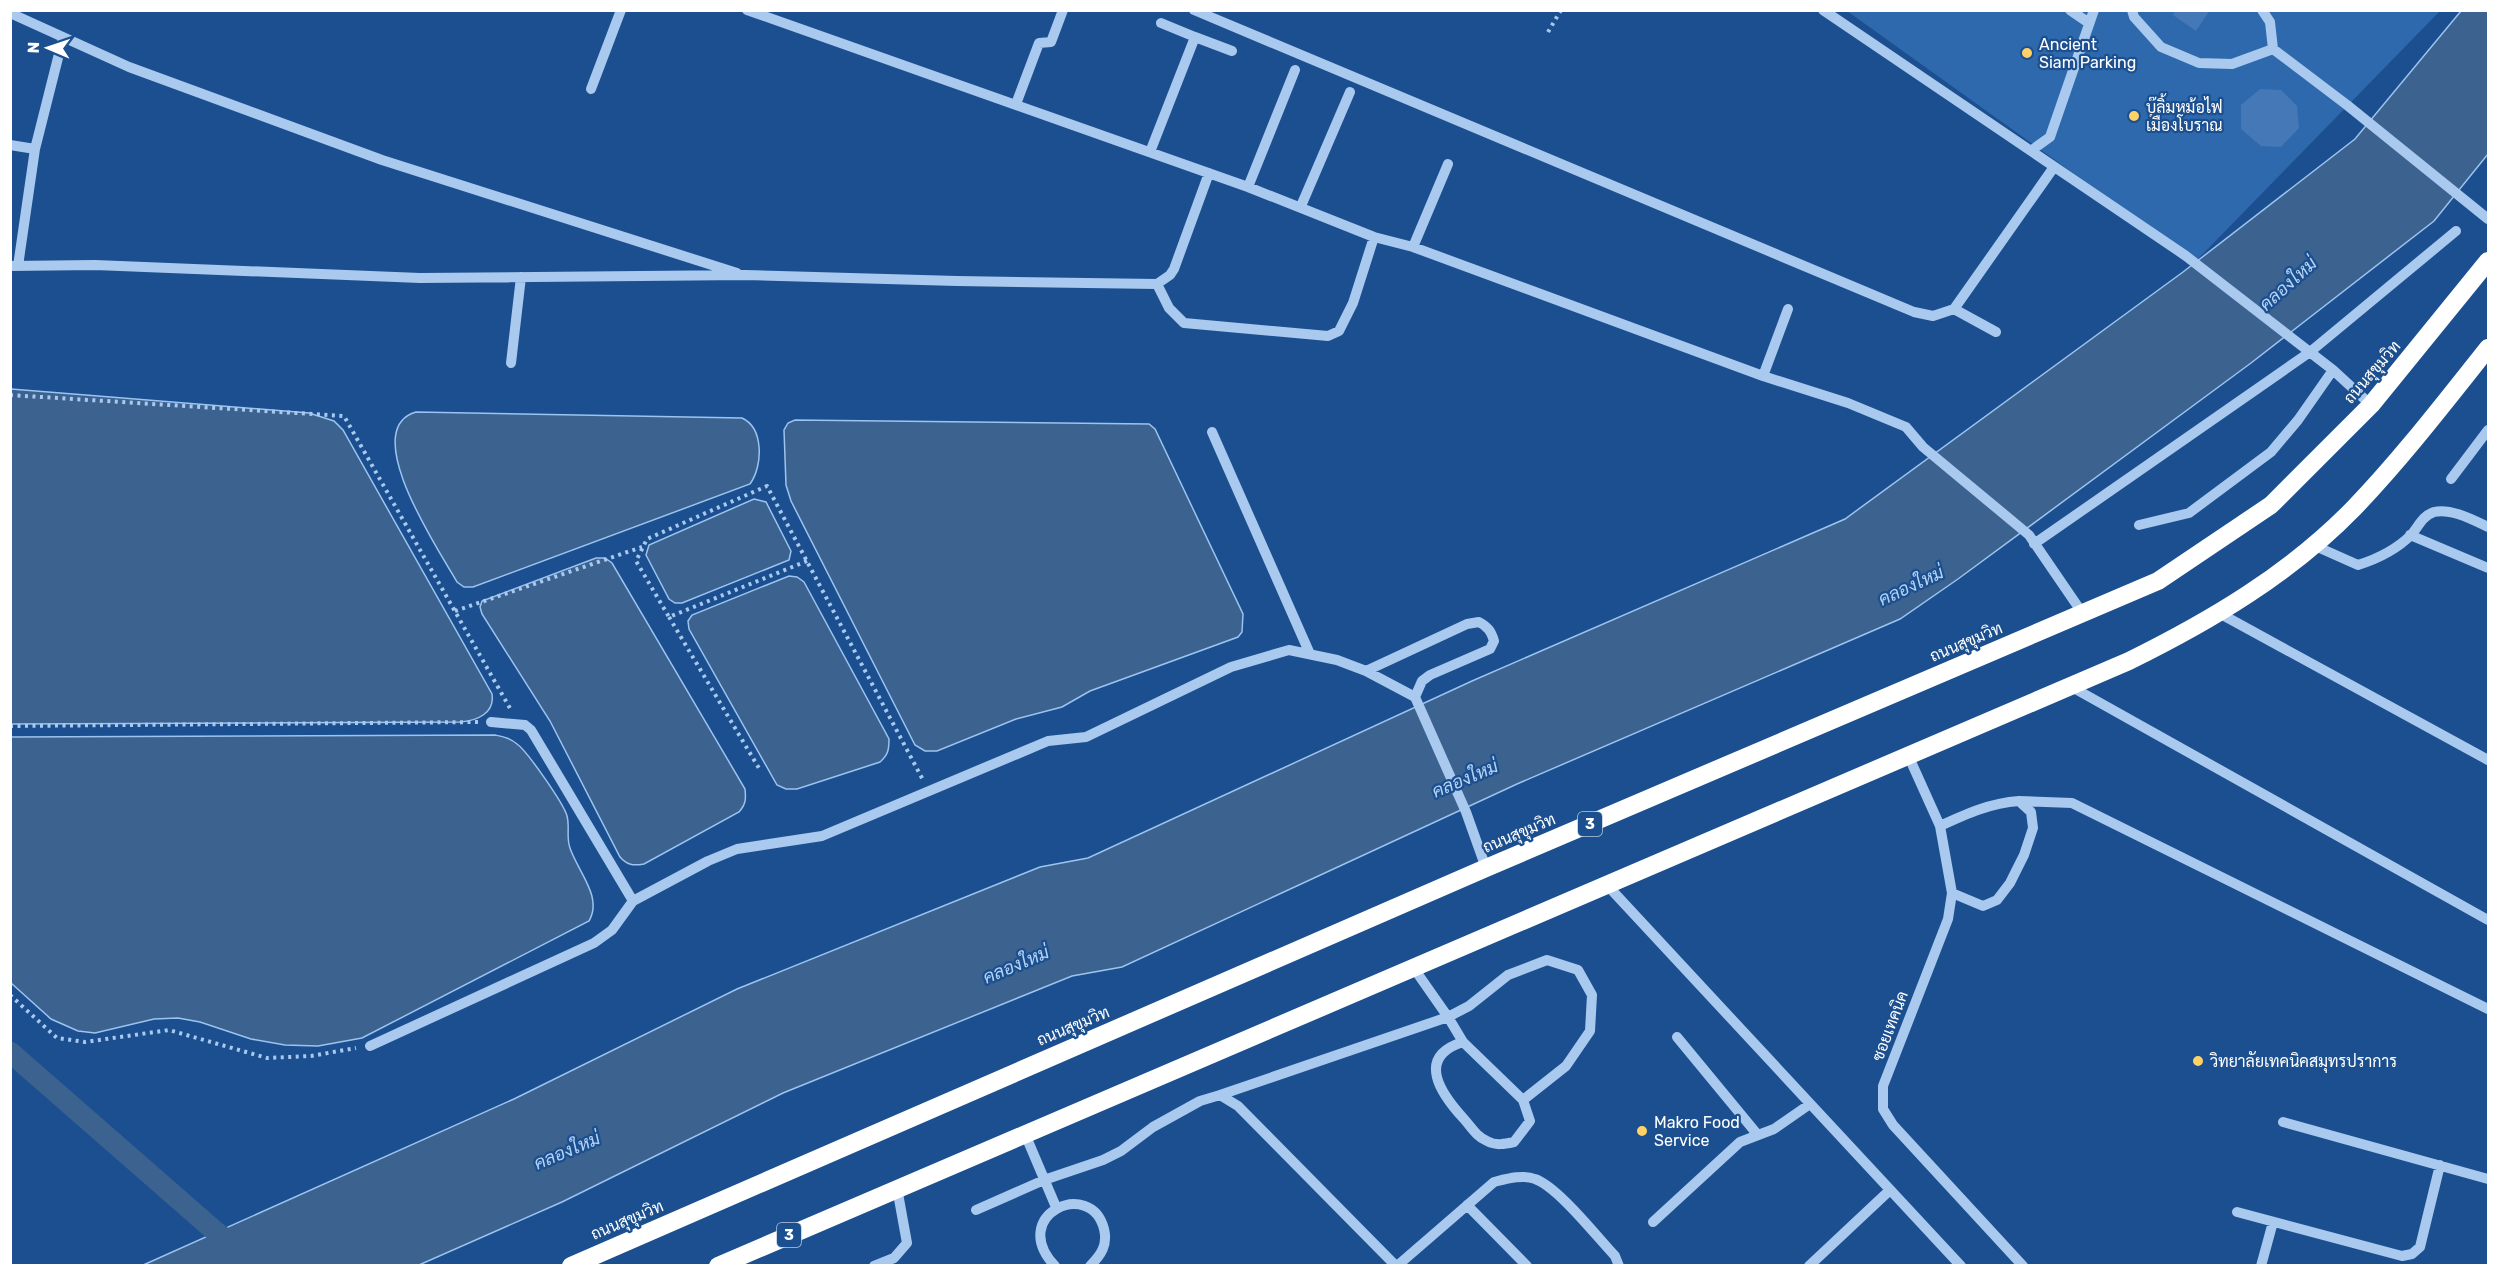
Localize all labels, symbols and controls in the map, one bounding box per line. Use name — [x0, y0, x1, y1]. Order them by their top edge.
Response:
north arrow — [18, 18, 78, 78]
place label: Ancient Siam Parking — [2039, 35, 2136, 72]
text: N — [24, 41, 43, 54]
marker: Ancient Siam Parking — [2020, 46, 2034, 60]
place label: บู๊ลิ้มหม้อไฟ เมืองโบราณ — [2146, 93, 2223, 135]
marker: บู๊ลิ้มหม้อไฟ เมืองโบราณ — [2127, 109, 2141, 123]
water label: คลองใหม่ — [2253, 250, 2322, 315]
street label: ถนนสุขุมวิท — [2340, 337, 2406, 409]
water label: คลองใหม่ — [1874, 559, 1948, 611]
street label: ถนนสุขุมวิท — [1927, 618, 2006, 668]
water label: คลองใหม่ — [1428, 753, 1502, 803]
street label: ถนนสุขุมวิท — [1480, 809, 1559, 859]
road number: 3 — [1578, 812, 1602, 836]
water label: คลองใหม่ — [979, 939, 1053, 989]
street label: ซอยเทคนิค — [1868, 988, 1912, 1064]
street label: ถนนสุขุมวิท — [1034, 1002, 1113, 1052]
place label: วิทยาลัยเทคนิคสมุทรปราการ — [2209, 1051, 2397, 1073]
marker: วิทยาลัยเทคนิคสมุทรปราการ — [2191, 1054, 2205, 1068]
place label: Makro Food Service — [1654, 1113, 1740, 1150]
marker: Makro Food Service — [1635, 1124, 1649, 1138]
water label: คลองใหม่ — [530, 1125, 604, 1175]
street label: ถนนสุขุมวิท — [588, 1196, 667, 1246]
road number: 3 — [777, 1223, 801, 1247]

